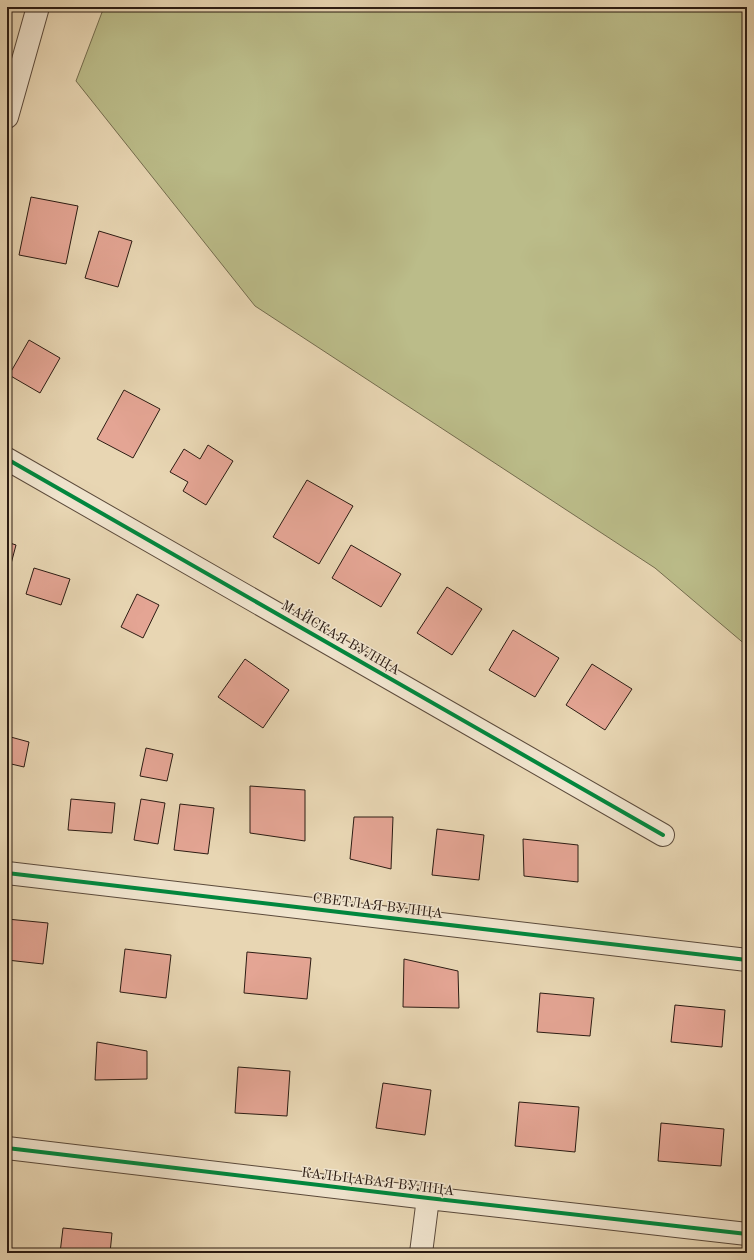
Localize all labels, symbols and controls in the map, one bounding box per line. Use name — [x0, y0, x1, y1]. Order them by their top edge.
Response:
street label: МАЙСКАЯ ВУЛІЦА — [279, 595, 405, 678]
street label: СВЕТЛАЯ ВУЛІЦА — [312, 891, 444, 921]
street label: КАЛЬЦАВАЯ ВУЛІЦА — [300, 1166, 456, 1198]

